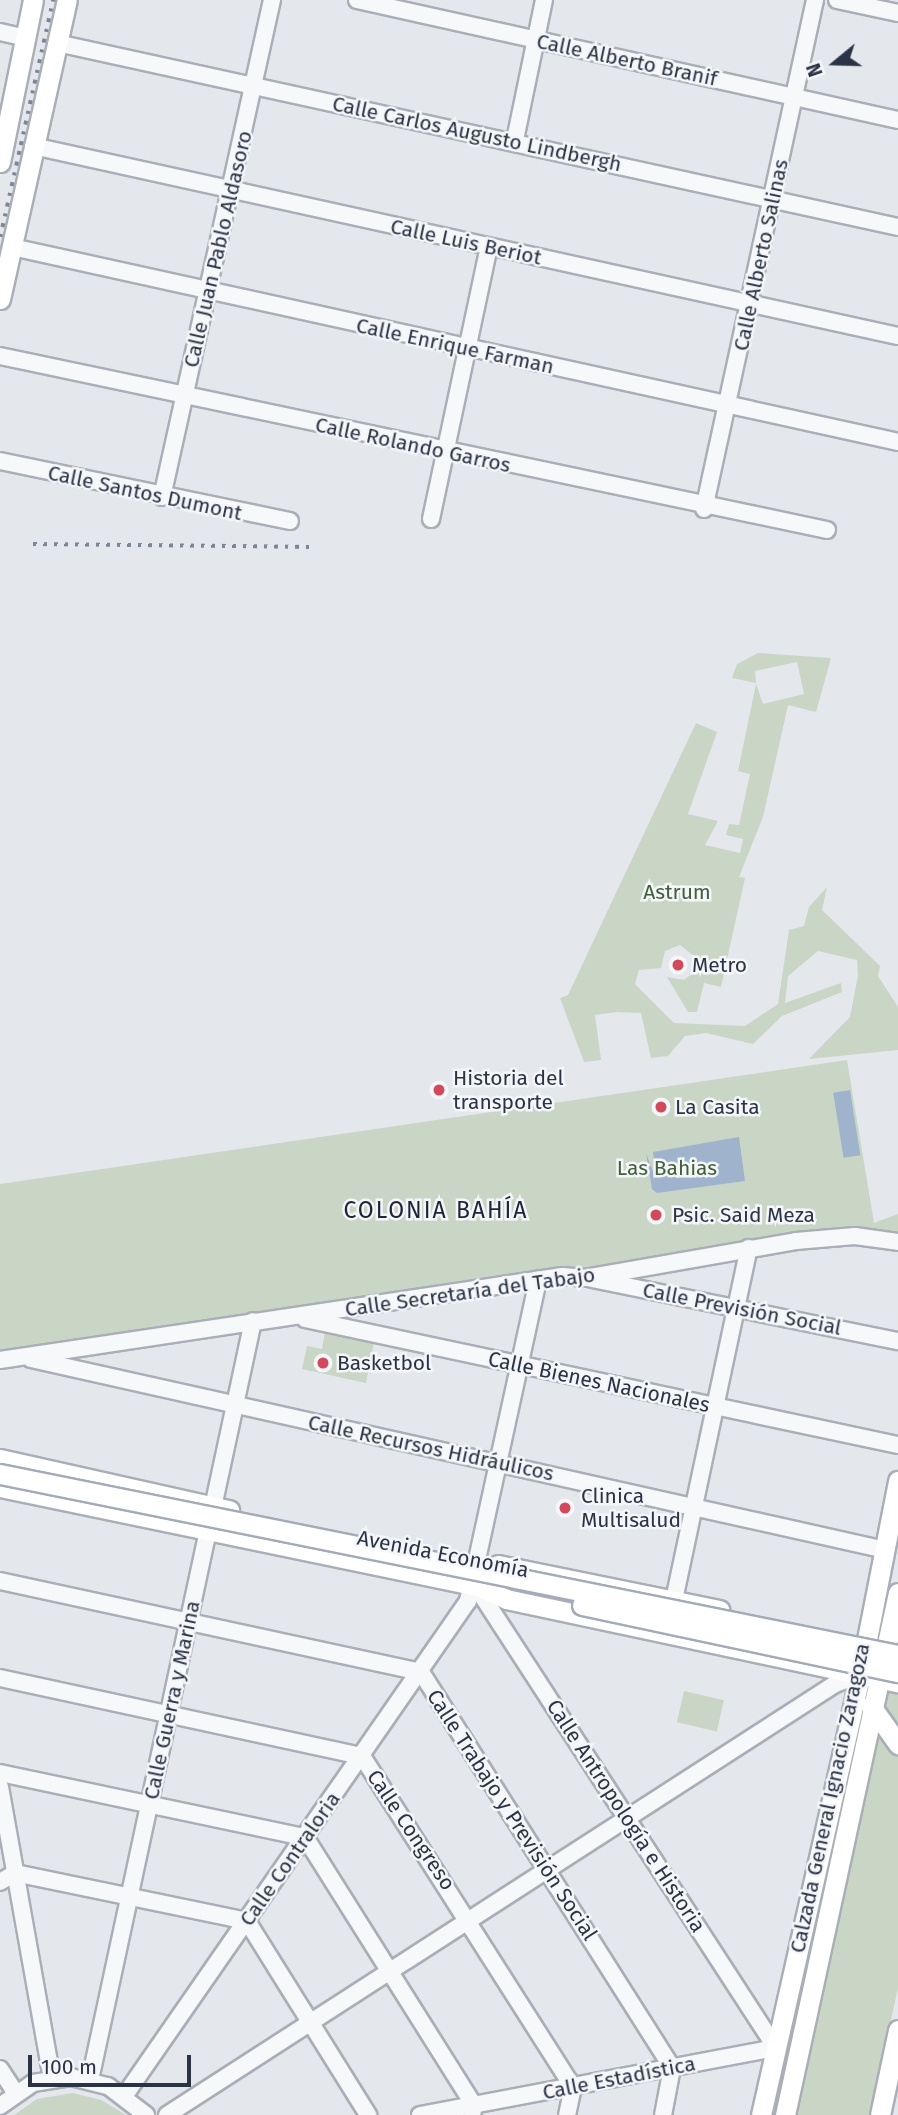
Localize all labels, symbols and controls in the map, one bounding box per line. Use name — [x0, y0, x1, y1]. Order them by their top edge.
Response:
north arrow — [800, 28, 870, 98]
street label: Calle Alberto Branif — [534, 29, 720, 91]
text: N — [802, 60, 828, 80]
street label: Calle Carlos Augusto Lindbergh — [330, 91, 624, 177]
street label: Calle Juan Pablo Aldasoro — [178, 128, 258, 370]
street label: Calle Alberto Salinas — [728, 157, 794, 353]
street label: Calle Luis Beriot — [388, 214, 544, 270]
street label: Calle Enrique Farman — [354, 313, 556, 379]
street label: Calle Rolando Garros — [313, 412, 513, 478]
street label: Calle Santos Dumont — [46, 460, 244, 526]
park label: Astrum — [643, 879, 711, 905]
place label: Metro — [692, 952, 747, 978]
marker: Metro — [670, 957, 686, 973]
place label: Historia del transporte — [453, 1065, 564, 1115]
marker: Historia del transporte — [431, 1082, 447, 1098]
place label: La Casita — [675, 1094, 760, 1120]
marker: La Casita — [653, 1099, 669, 1115]
park label: Las Bahias — [617, 1155, 717, 1181]
district label: COLONIA BAHÍA — [345, 1196, 527, 1224]
place label: Psic. Said Meza — [672, 1202, 815, 1228]
marker: Psic. Said Meza — [646, 1205, 666, 1225]
street label: Calle Secretaría del Tabajo — [343, 1262, 597, 1322]
street label: Calle Previsión Social — [641, 1277, 843, 1341]
street label: Calle Bienes Nacionales — [486, 1346, 712, 1418]
place label: Basketbol — [337, 1350, 431, 1376]
marker: Basketbol — [315, 1355, 331, 1371]
street label: Calle Recursos Hidráulicos — [306, 1410, 556, 1486]
place label: Clinica Multisalud — [581, 1483, 681, 1533]
marker: Clinica Multisalud — [555, 1498, 575, 1518]
street label: Avenida Economía — [355, 1525, 531, 1583]
street label: Calle Guerra y Marina — [139, 1598, 205, 1802]
street label: Calzada General Ignacio Zaragoza — [785, 1641, 875, 1955]
street label: Calle Trabajo y Previsión Social — [421, 1685, 603, 1945]
street label: Calle Antropología e Historia — [541, 1695, 711, 1937]
street label: Calle Congreso — [361, 1765, 461, 1895]
street label: Calle Contraloria — [234, 1787, 346, 1931]
scale bar — [32, 2042, 194, 2086]
street label: Calle Estadística — [540, 2051, 698, 2105]
text: 100 m — [41, 2054, 97, 2080]

